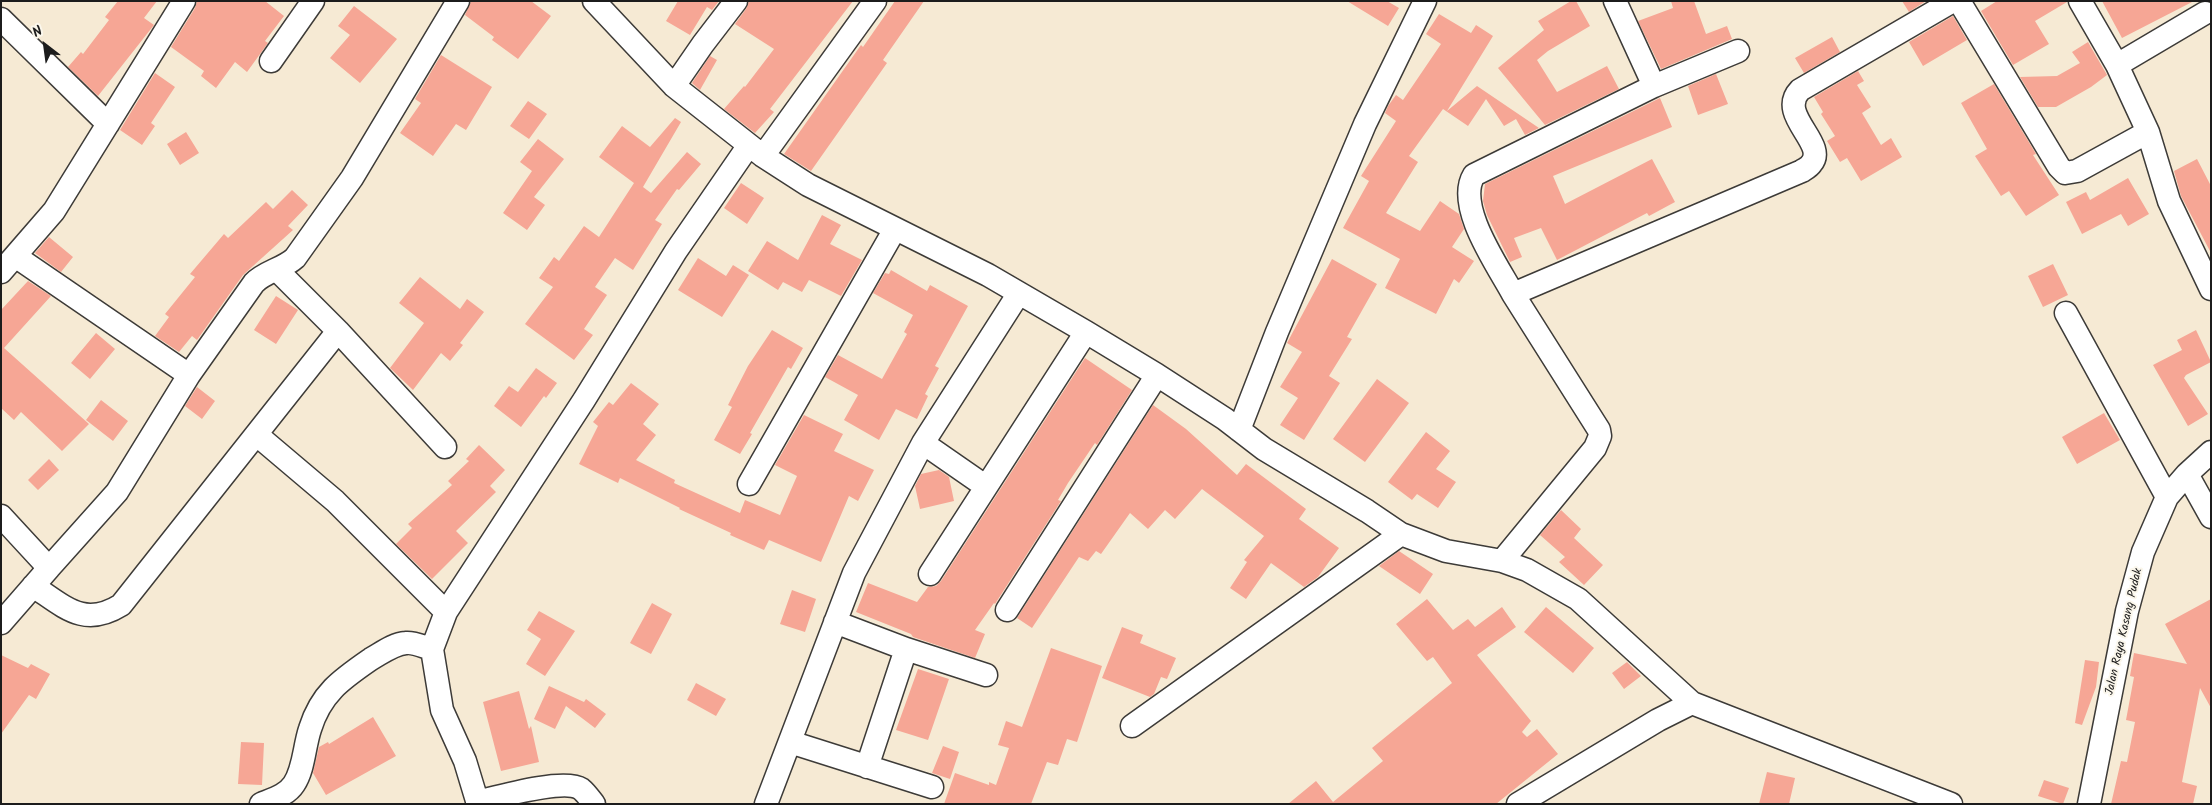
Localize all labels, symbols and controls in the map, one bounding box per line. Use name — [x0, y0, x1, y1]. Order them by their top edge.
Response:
north arrow — [20, 20, 70, 70]
text: N — [28, 20, 47, 44]
street label: Jalan Raya Kasang Pudak — [2103, 567, 2147, 697]

